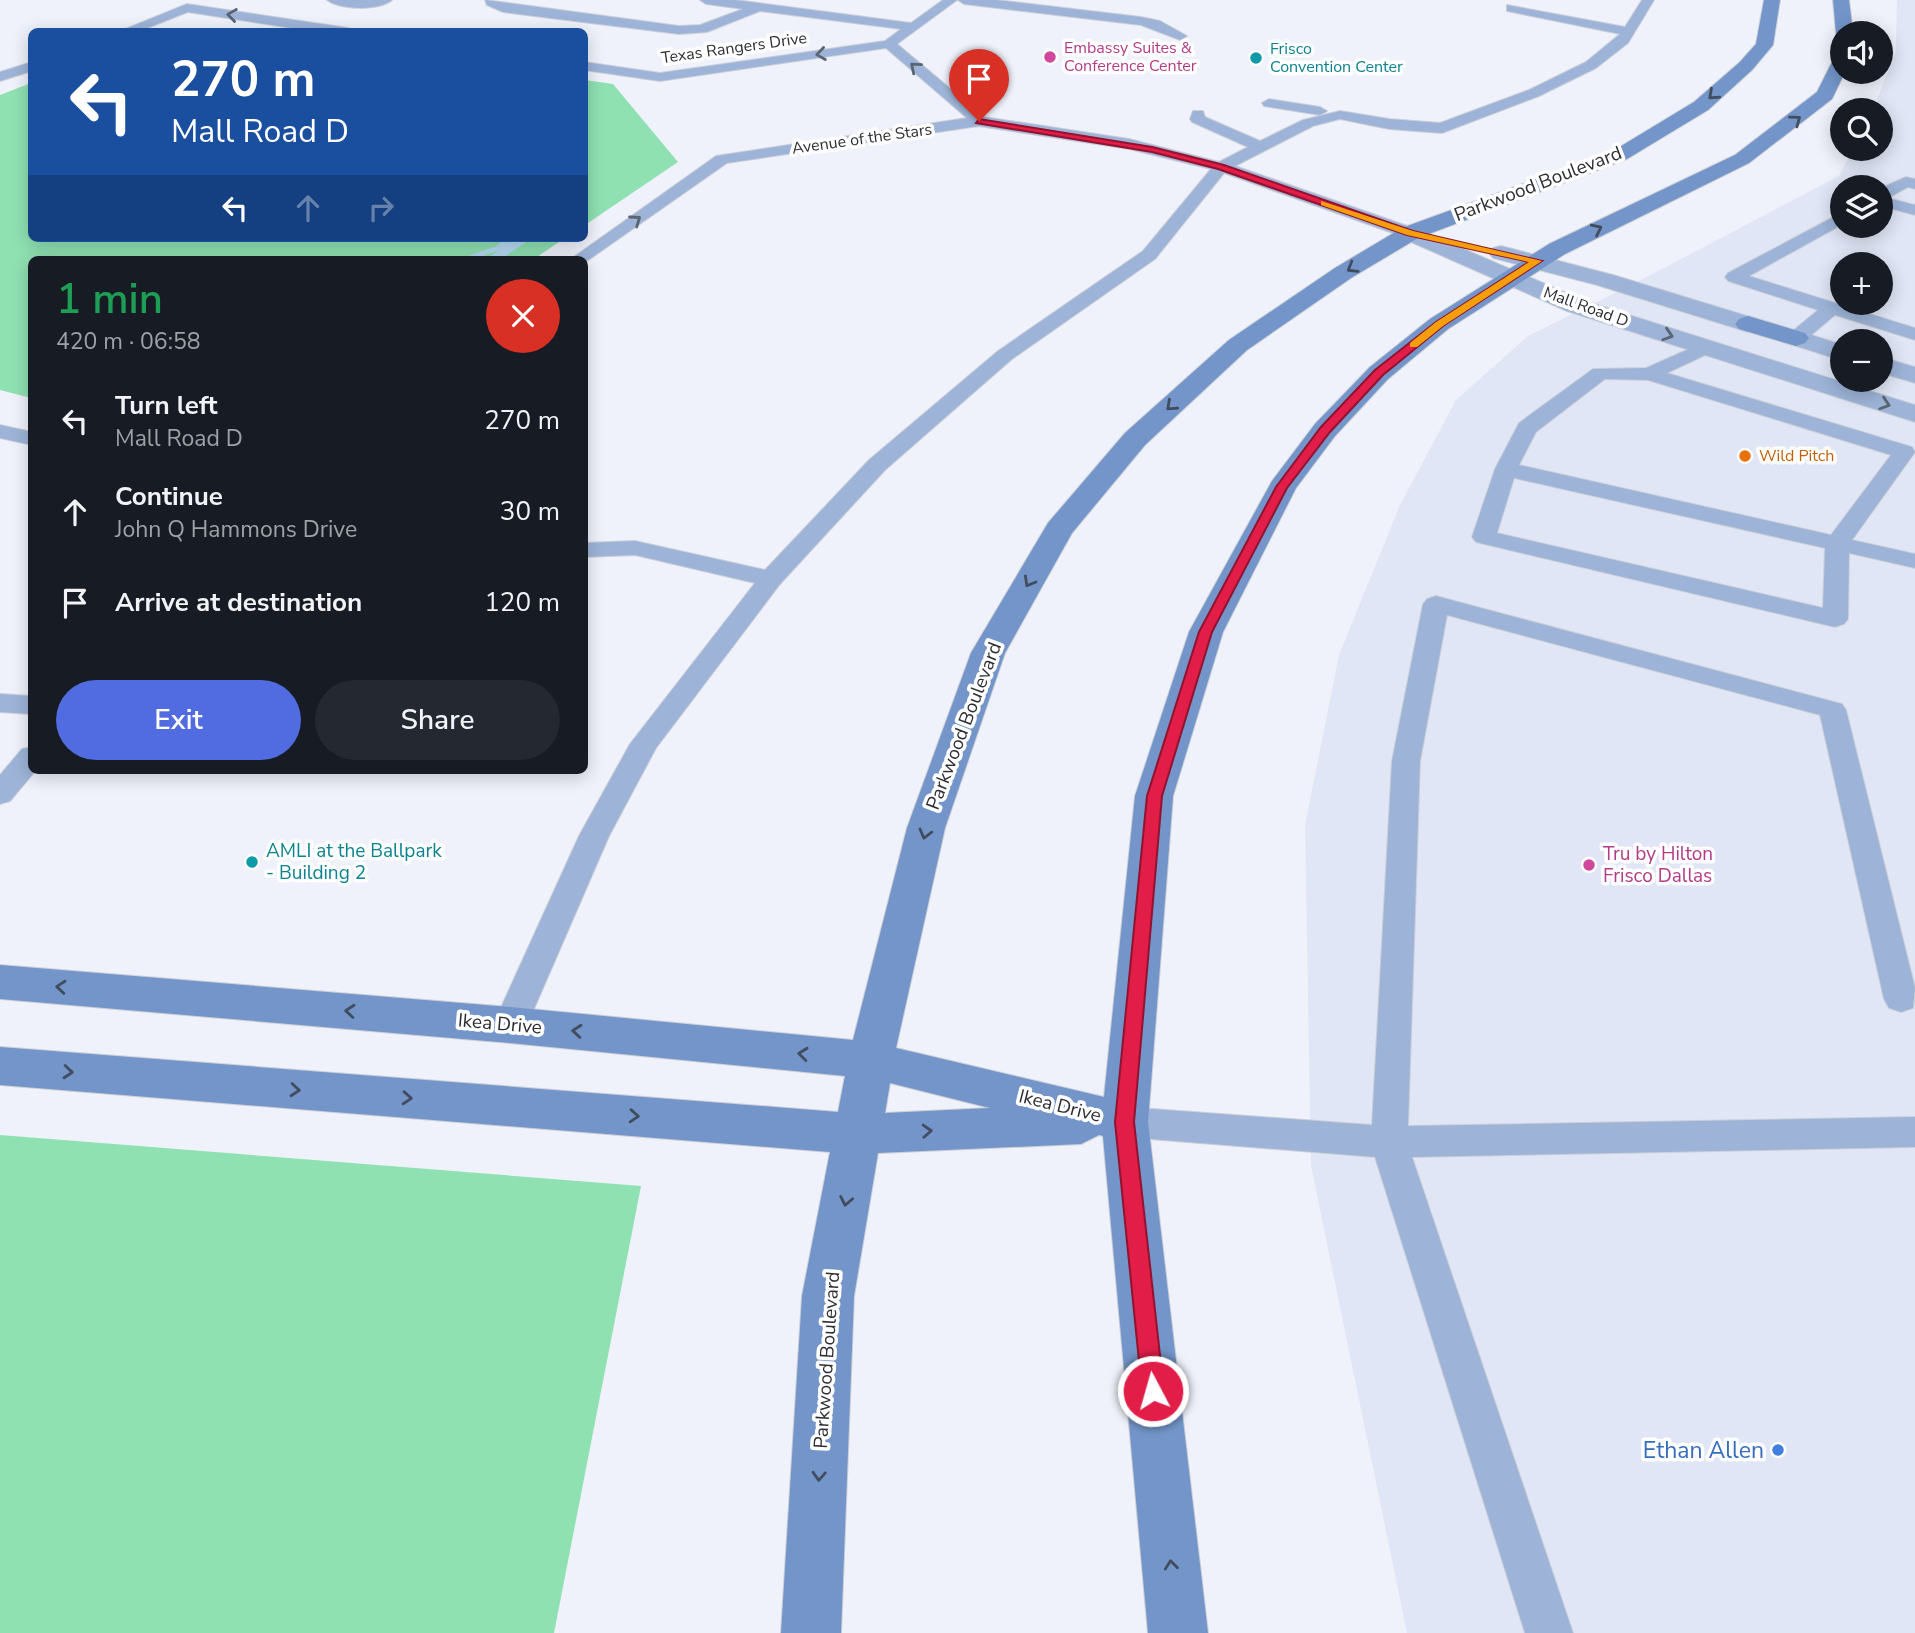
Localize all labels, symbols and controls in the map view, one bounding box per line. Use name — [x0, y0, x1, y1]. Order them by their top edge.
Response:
one-way arrow — [226, 7, 238, 22]
map controls — [1830, 21, 1893, 392]
button: sound — [1830, 21, 1893, 84]
street label: Texas Rangers Drive — [660, 27, 808, 69]
place label: Embassy Suites & Conference Center — [1064, 37, 1197, 77]
place label: Frisco Convention Center — [1270, 38, 1403, 78]
text: 270 m — [171, 46, 315, 113]
one-way arrow — [815, 46, 827, 61]
pin — [949, 49, 1009, 121]
marker: Embassy Suites & Conference Center — [1042, 49, 1058, 65]
marker: Frisco Convention Center — [1248, 50, 1264, 66]
icon: left — [56, 56, 147, 147]
icon: arrive — [960, 60, 998, 98]
one-way arrow — [911, 63, 924, 75]
one-way arrow — [1708, 87, 1721, 99]
button: search — [1830, 98, 1893, 161]
text: Mall Road D — [171, 110, 349, 153]
one-way arrow — [1788, 115, 1800, 128]
street label: Avenue of the Stars — [790, 118, 934, 160]
street label: Parkwood Boulevard — [1450, 140, 1626, 228]
button: layers — [1830, 175, 1893, 238]
icon: left — [216, 189, 254, 227]
icon: ahead — [289, 189, 327, 227]
icon: right — [362, 189, 400, 227]
one-way arrow — [628, 216, 641, 228]
one-way arrow — [1590, 223, 1602, 237]
button: + — [1830, 252, 1893, 315]
one-way arrow — [1346, 260, 1359, 273]
text: 1 min — [56, 271, 163, 328]
button: close — [486, 279, 560, 353]
street label: Mall Road D — [1540, 281, 1632, 333]
text: 420 m · 06:58 — [56, 326, 201, 357]
one-way arrow — [1662, 327, 1674, 341]
button: − — [1830, 329, 1893, 392]
text: Turn left — [115, 388, 218, 423]
one-way arrow — [1879, 396, 1891, 410]
one-way arrow — [1166, 397, 1179, 410]
icon: left — [56, 402, 94, 440]
text: 270 m — [484, 403, 560, 438]
text: Mall Road D — [115, 423, 243, 454]
place label: Wild Pitch — [1759, 445, 1834, 467]
marker: Wild Pitch — [1737, 448, 1753, 464]
text: Continue — [115, 479, 223, 514]
icon: ahead — [56, 493, 94, 531]
text: 30 m — [500, 494, 560, 529]
text: John Q Hammons Drive — [115, 514, 357, 545]
one-way arrow — [1025, 574, 1038, 587]
icon: arrive — [56, 584, 94, 622]
text: Arrive at destination — [115, 585, 362, 620]
text: 120 m — [484, 585, 560, 620]
street label: Parkwood Boulevard — [920, 638, 1008, 814]
button: Exit — [56, 680, 301, 760]
button: Share — [315, 680, 560, 760]
one-way arrow — [919, 828, 933, 840]
place label: AMLI at the Ballpark - Building 2 — [266, 838, 442, 886]
place label: Tru by Hilton Frisco Dallas — [1603, 841, 1713, 889]
marker: AMLI at the Ballpark - Building 2 — [244, 854, 260, 870]
marker: Tru by Hilton Frisco Dallas — [1581, 857, 1597, 873]
one-way arrow — [55, 980, 66, 995]
one-way arrow — [345, 1004, 356, 1019]
street label: Ikea Drive — [457, 1007, 543, 1041]
one-way arrow — [571, 1024, 582, 1039]
one-way arrow — [798, 1046, 809, 1061]
one-way arrow — [63, 1064, 74, 1079]
one-way arrow — [290, 1082, 301, 1097]
street label: Ikea Drive — [1016, 1083, 1104, 1129]
one-way arrow — [402, 1090, 413, 1105]
one-way arrow — [628, 1108, 639, 1123]
one-way arrow — [922, 1124, 933, 1139]
one-way arrow — [840, 1195, 855, 1207]
street label: Parkwood Boulevard — [808, 1271, 846, 1449]
position arrow — [1116, 1354, 1190, 1428]
place label: Ethan Allen — [1643, 1435, 1764, 1466]
marker: Ethan Allen — [1770, 1442, 1786, 1458]
one-way arrow — [811, 1471, 826, 1482]
one-way arrow — [1163, 1559, 1178, 1571]

